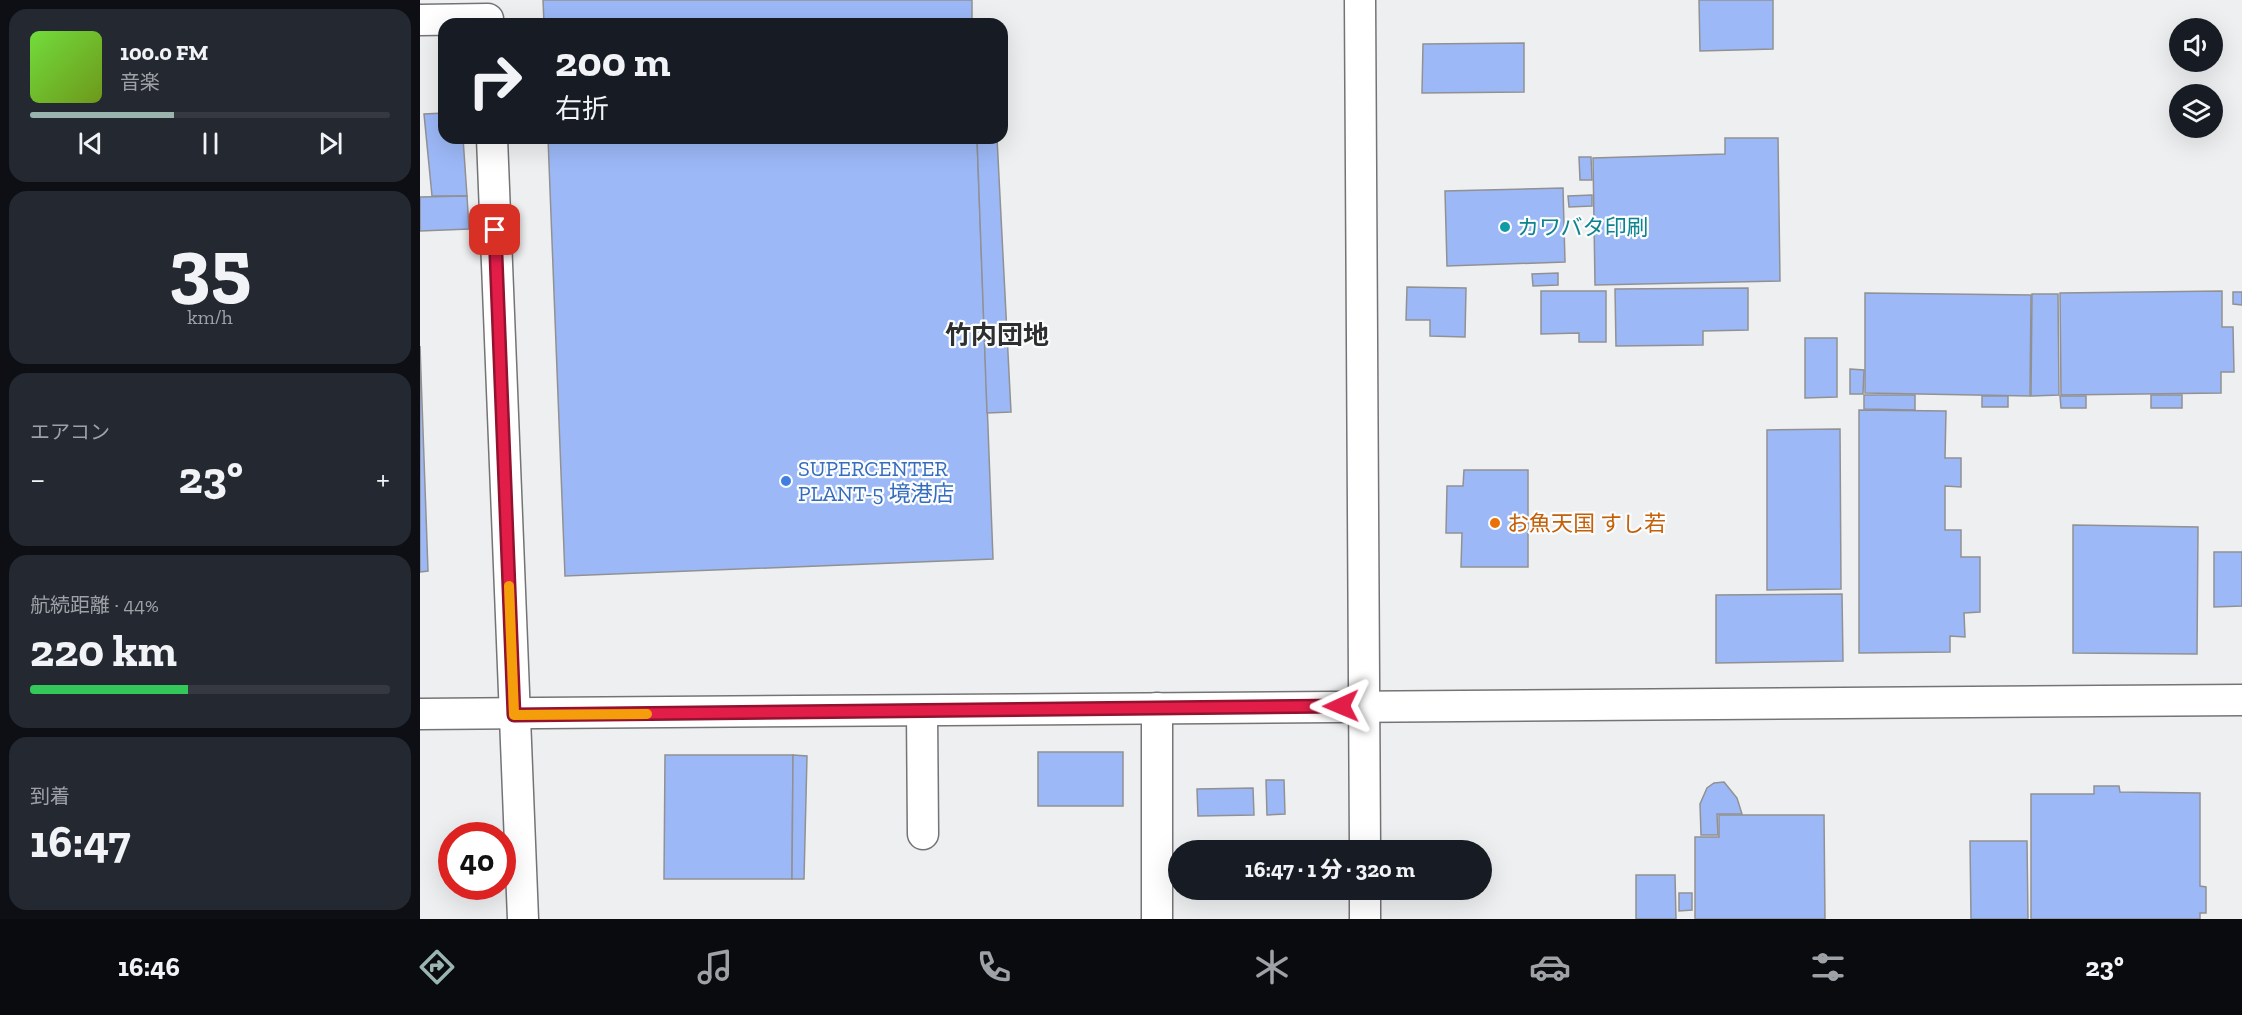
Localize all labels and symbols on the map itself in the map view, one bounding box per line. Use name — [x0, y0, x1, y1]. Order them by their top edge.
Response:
pin — [469, 204, 520, 255]
place label: カワバタ印刷 — [1517, 214, 1649, 241]
marker: カワバタ印刷 — [1498, 220, 1512, 234]
district label: 竹内団地 — [945, 319, 1049, 351]
place label: SUPERCENTER PLANT-5 境港店 — [798, 455, 955, 507]
marker: SUPERCENTER PLANT-5 境港店 — [779, 474, 793, 488]
place label: お魚天国 すし若 — [1507, 510, 1666, 537]
marker: お魚天国 すし若 — [1488, 516, 1502, 530]
position arrow — [1309, 674, 1373, 738]
speed limit sign: 40 — [438, 822, 516, 900]

